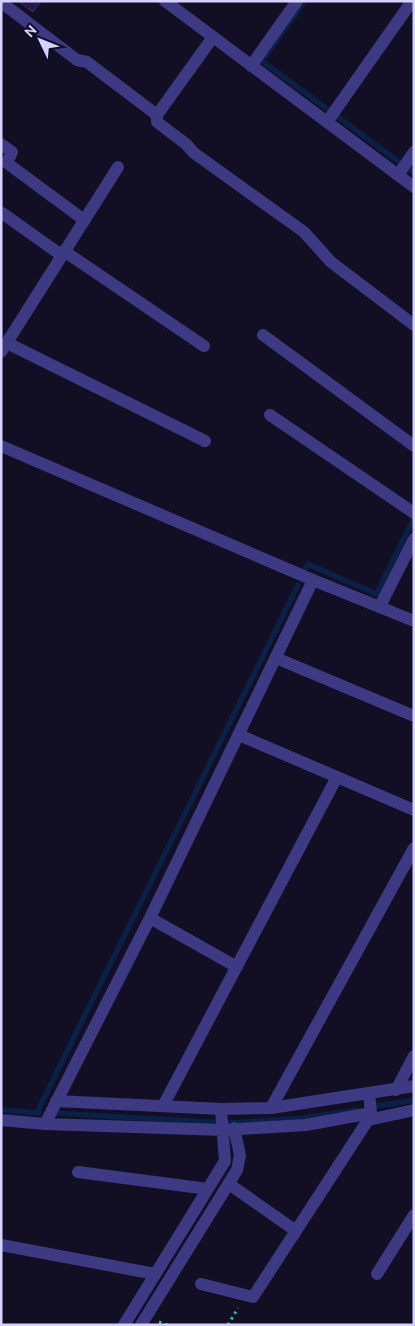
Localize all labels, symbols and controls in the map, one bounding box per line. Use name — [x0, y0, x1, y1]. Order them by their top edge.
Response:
north arrow — [15, 15, 65, 65]
text: N — [21, 22, 40, 40]

